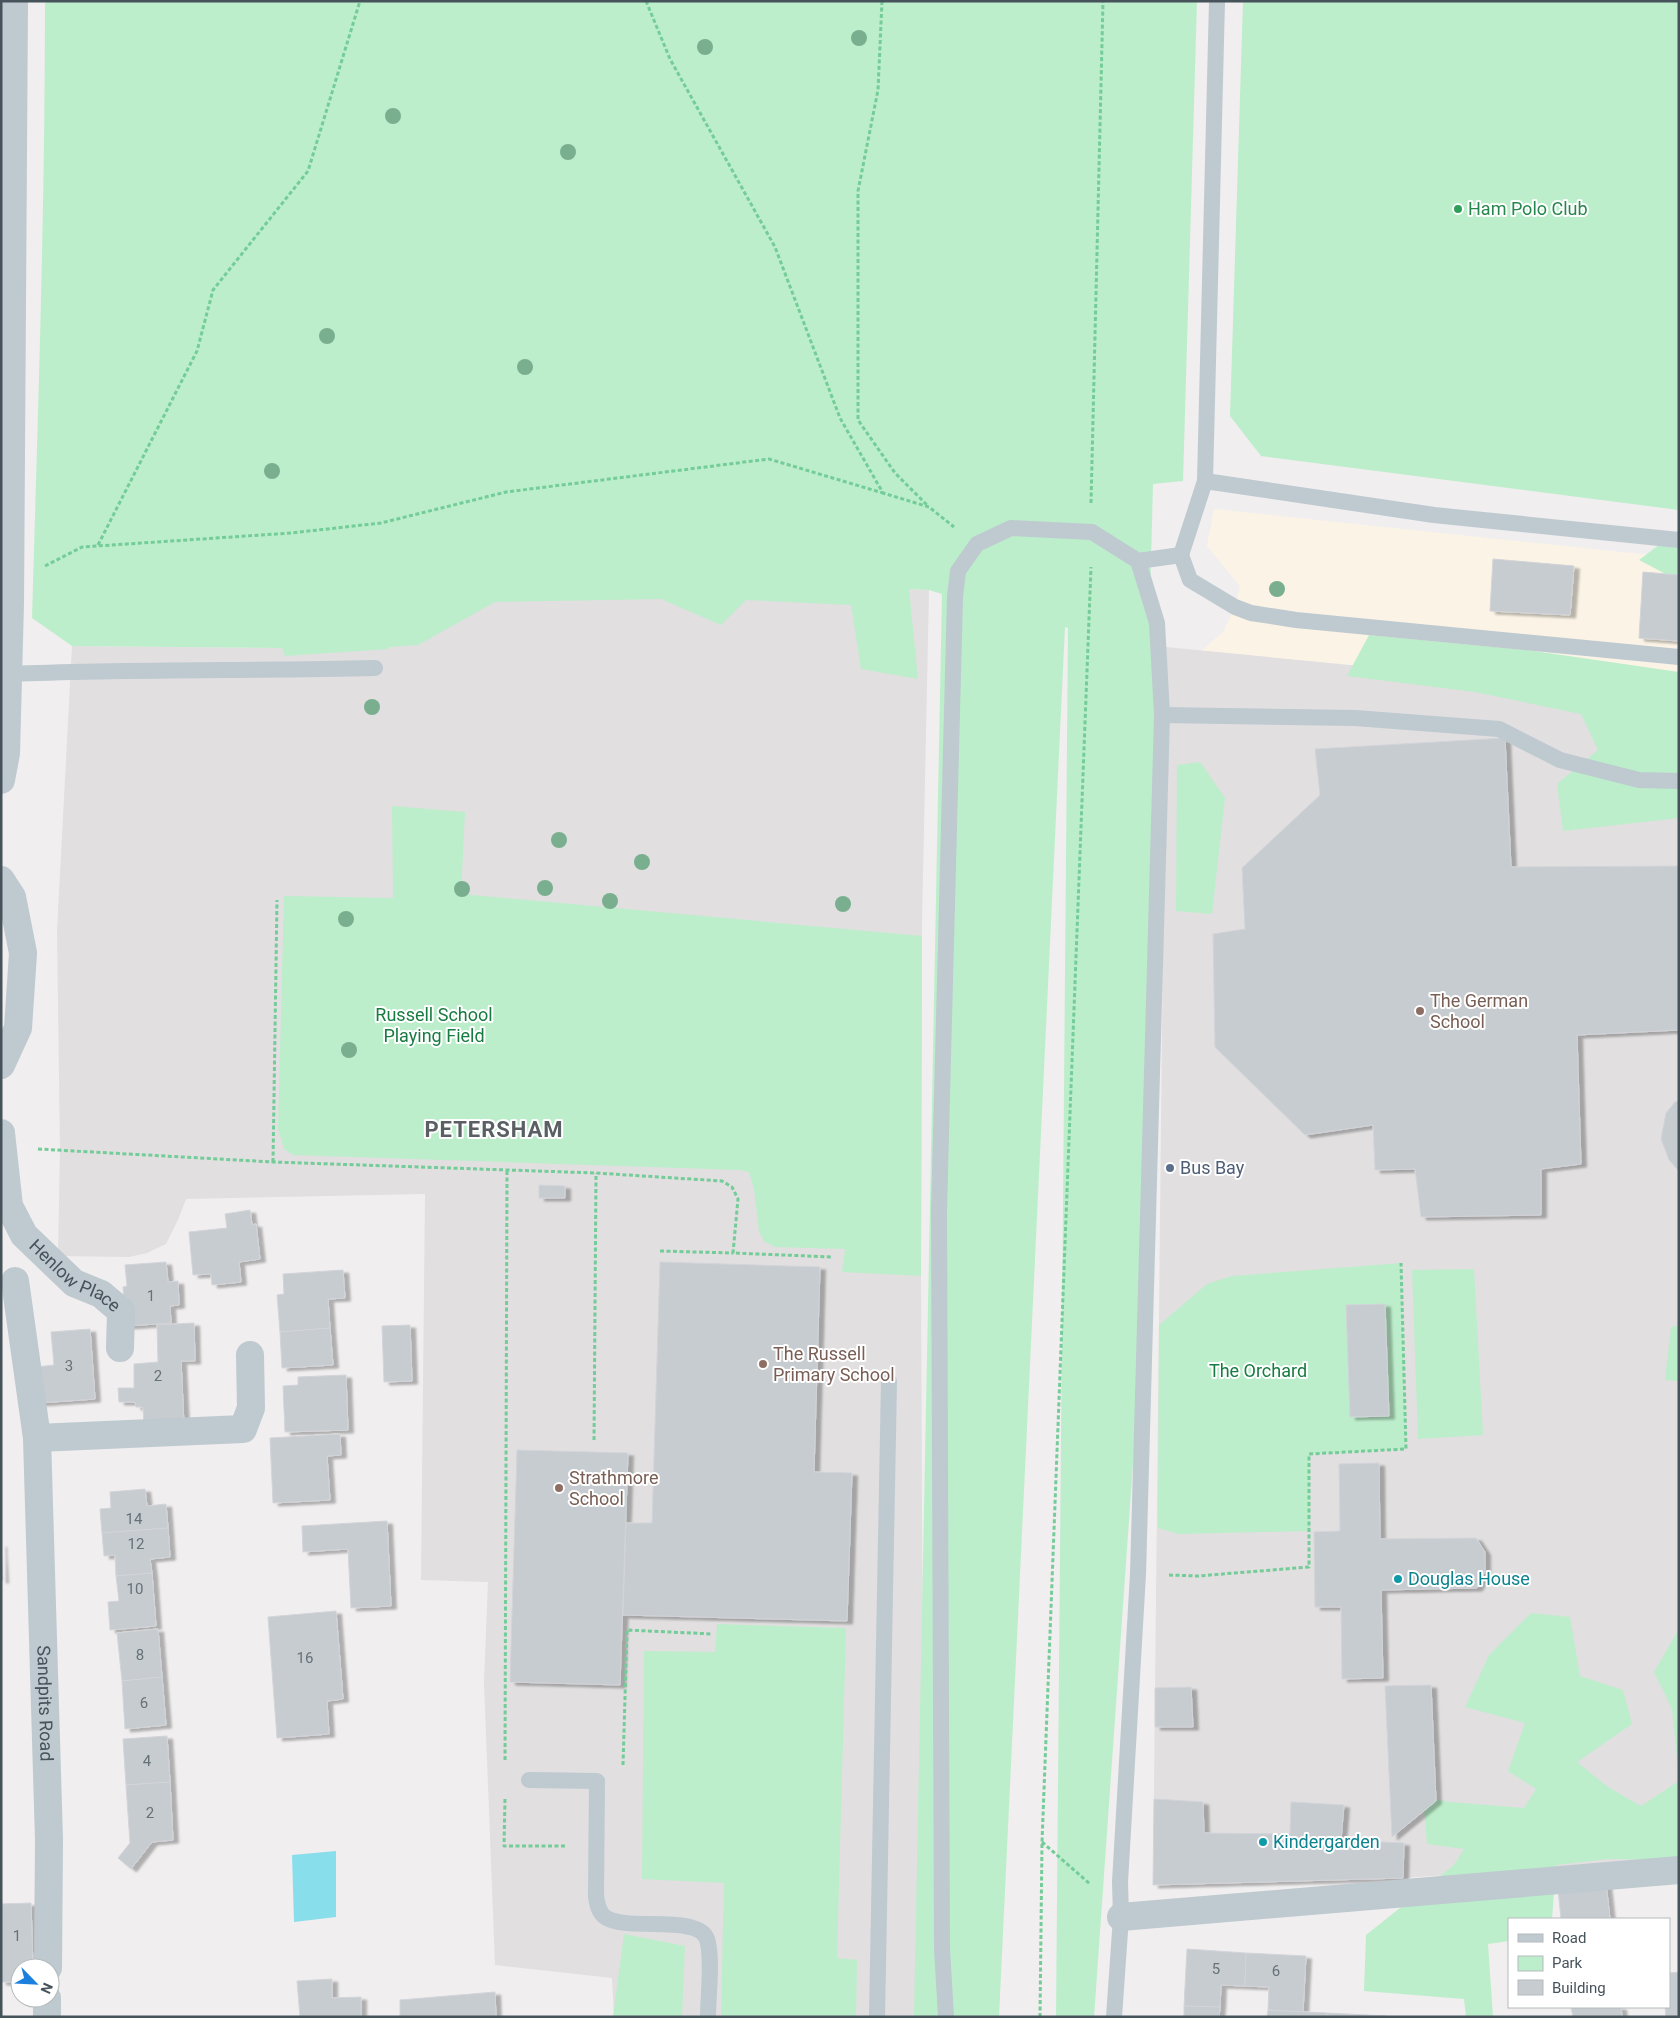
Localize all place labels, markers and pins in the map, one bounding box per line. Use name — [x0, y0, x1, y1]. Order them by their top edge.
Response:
place label: Ham Polo Club — [1468, 198, 1588, 219]
marker: Ham Polo Club — [1452, 203, 1464, 215]
place label: The German School — [1430, 990, 1528, 1032]
marker: The German School — [1414, 1005, 1426, 1017]
place label: Bus Bay — [1180, 1157, 1245, 1178]
marker: Bus Bay — [1164, 1162, 1176, 1174]
place label: The Russell Primary School — [773, 1343, 895, 1385]
marker: The Russell Primary School — [757, 1358, 769, 1370]
place label: Strathmore School — [569, 1467, 658, 1509]
marker: Strathmore School — [553, 1482, 565, 1494]
place label: Douglas House — [1408, 1568, 1530, 1589]
marker: Douglas House — [1392, 1573, 1404, 1585]
place label: Kindergarden — [1273, 1831, 1380, 1852]
marker: Kindergarden — [1257, 1836, 1269, 1848]

